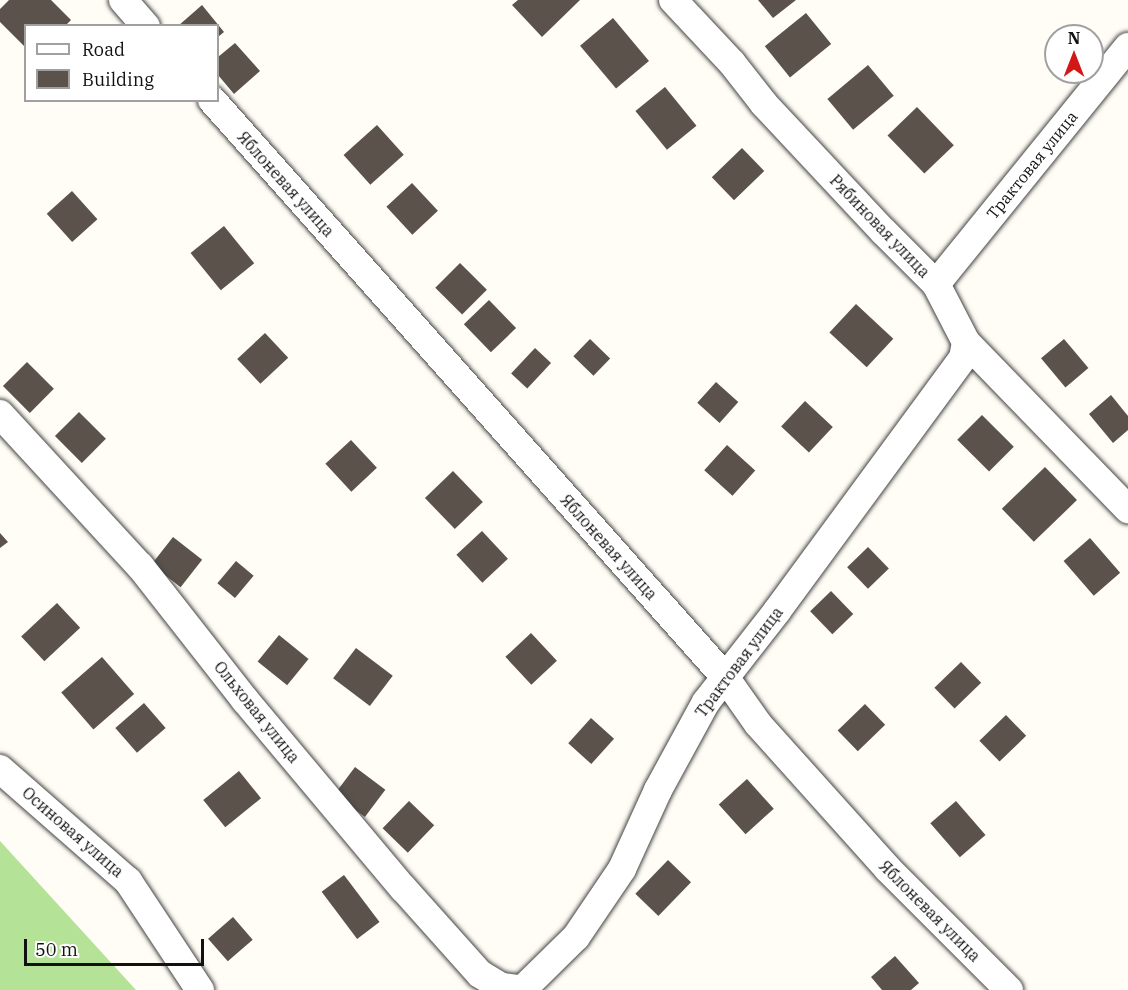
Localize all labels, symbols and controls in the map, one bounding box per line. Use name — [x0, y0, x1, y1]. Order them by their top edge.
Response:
legend — [24, 24, 219, 102]
north arrow — [1044, 24, 1104, 84]
text: N — [1068, 28, 1080, 48]
text: Road — [82, 38, 125, 61]
text: Building — [82, 68, 154, 91]
street label: Трактовая улица — [983, 107, 1081, 223]
street label: Яблоневая улица — [234, 127, 338, 241]
street label: Рябиновая улица — [826, 171, 934, 281]
street label: Яблоневая улица — [557, 490, 661, 604]
street label: Трактовая улица — [691, 603, 787, 721]
street label: Ольховая улица — [210, 657, 304, 767]
street label: Осиновая улица — [18, 783, 128, 881]
street label: Яблоневая улица — [875, 856, 985, 966]
scale bar — [27, 927, 207, 965]
text: 50 m — [35, 938, 78, 961]

